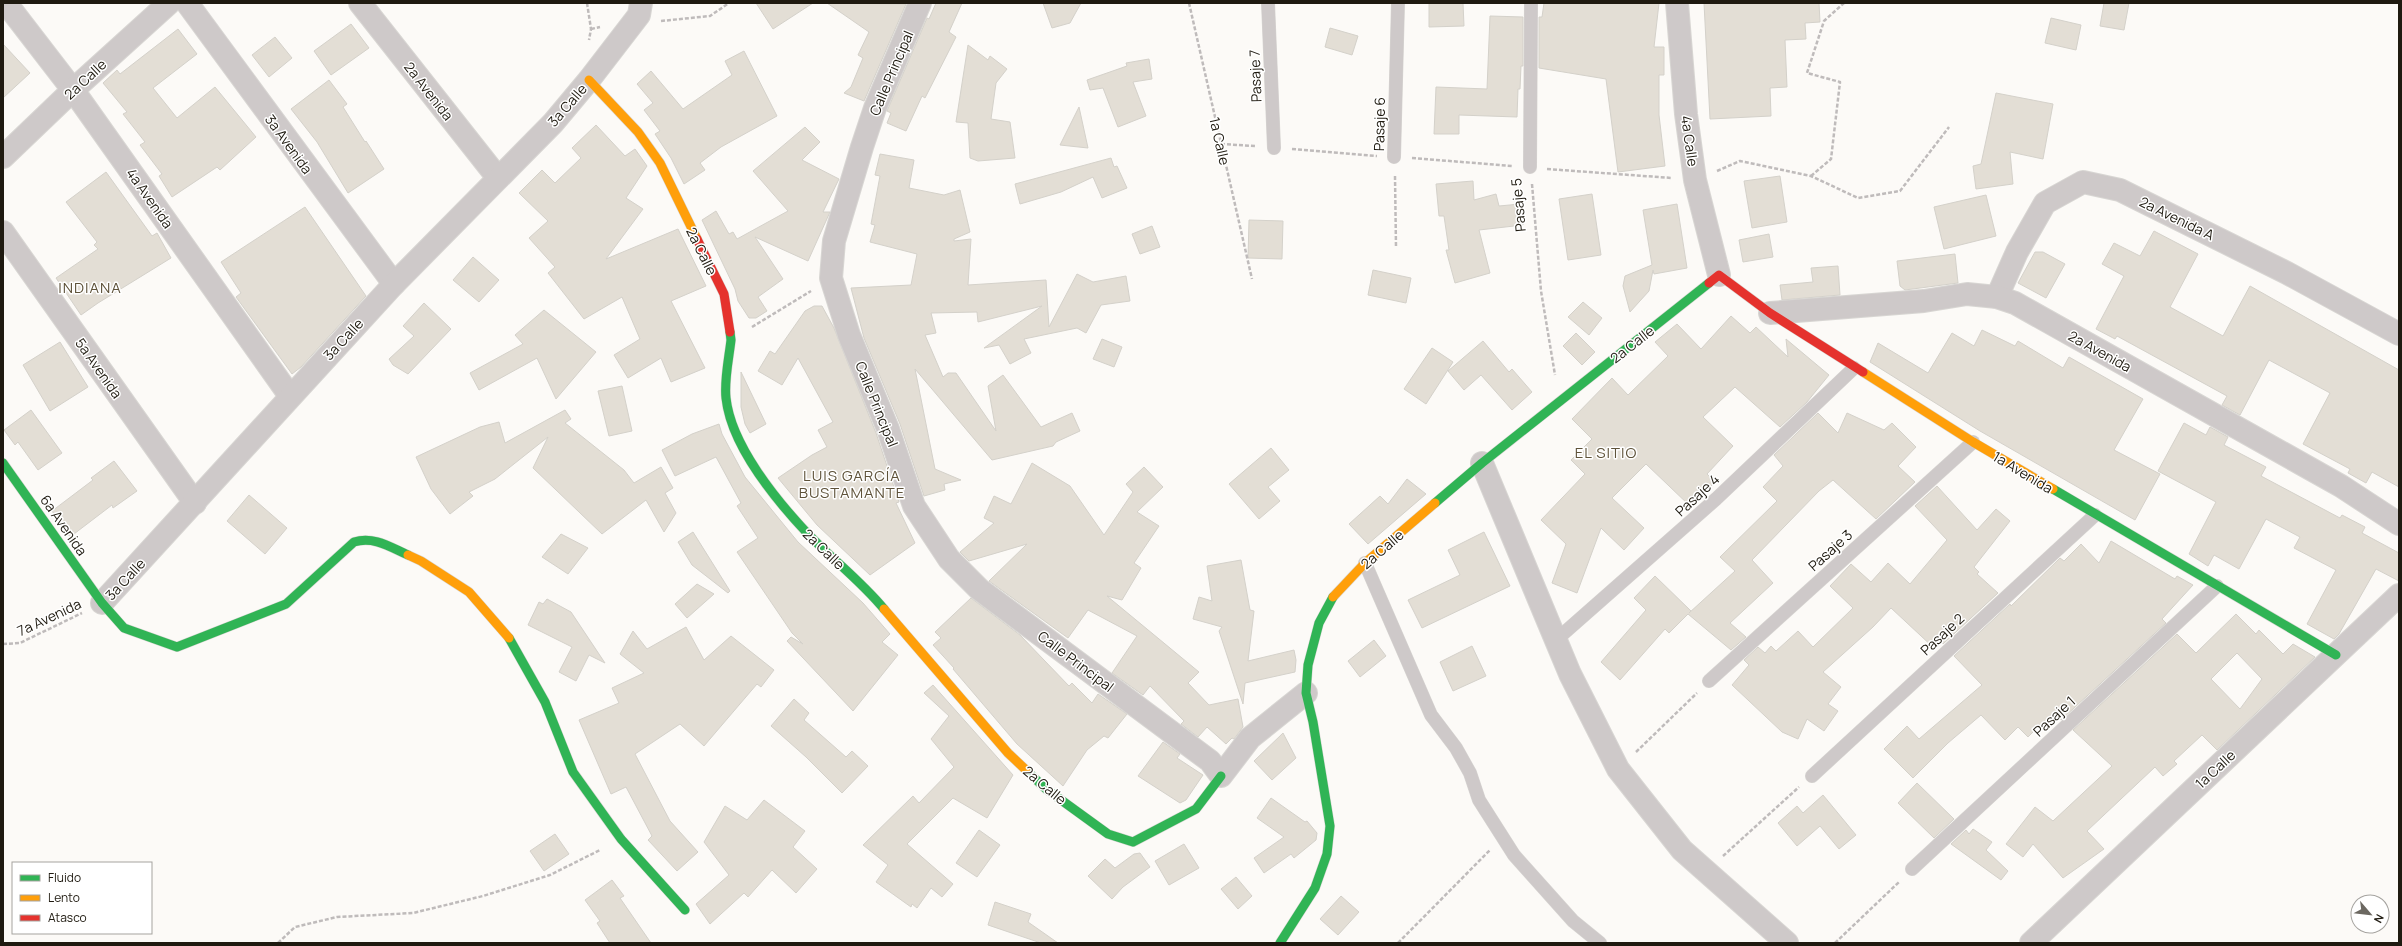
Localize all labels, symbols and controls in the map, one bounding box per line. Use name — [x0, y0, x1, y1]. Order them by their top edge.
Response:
street label: Calle Principal — [865, 28, 917, 118]
street label: Pasaje 7 — [1245, 49, 1265, 103]
street label: 2a Calle — [60, 55, 110, 103]
street label: 2a Avenida — [400, 58, 458, 124]
street label: 3a Calle — [543, 80, 591, 130]
street label: Pasaje 6 — [1369, 97, 1389, 151]
street label: 3a Avenida — [261, 110, 317, 178]
street label: 4a Calle — [1677, 114, 1703, 168]
street label: 1a Calle — [1205, 115, 1235, 167]
street label: 4a Avenida — [122, 164, 178, 232]
street label: Pasaje 5 — [1506, 177, 1530, 233]
street label: 2a Avenida A — [2136, 192, 2218, 244]
street label: 2a Calle — [682, 224, 722, 278]
district label: INDIANA — [58, 277, 122, 298]
street label: 3a Calle — [319, 314, 367, 364]
street label: 2a Calle — [1606, 321, 1658, 367]
street label: 2a Avenida — [2065, 326, 2135, 376]
street label: 5a Avenida — [71, 334, 127, 402]
street label: Calle Principal — [851, 358, 903, 450]
district label: EL SITIO — [1575, 442, 1637, 463]
street label: 1a Avenida — [1989, 447, 2057, 497]
district label: LUIS GARCÍA BUSTAMANTE — [799, 465, 905, 503]
street label: Pasaje 4 — [1671, 470, 1723, 520]
street label: 6a Avenida — [36, 491, 92, 559]
street label: 2a Calle — [799, 524, 849, 574]
street label: 2a Calle — [1356, 525, 1408, 573]
street label: Pasaje 3 — [1804, 525, 1856, 575]
street label: 3a Calle — [101, 554, 149, 604]
street label: 7a Avenida — [14, 594, 84, 640]
street label: Pasaje 2 — [1916, 609, 1968, 659]
street label: Calle Principal — [1034, 626, 1118, 696]
street label: Pasaje 1 — [2029, 692, 2079, 740]
street label: 1a Calle — [2191, 745, 2239, 793]
street label: 2a Calle — [1019, 761, 1071, 809]
legend — [12, 862, 152, 934]
text: Fluido — [48, 869, 81, 886]
text: Lento — [48, 889, 80, 906]
north arrow — [2350, 894, 2390, 934]
text: Atasco — [48, 909, 87, 926]
text: N — [2371, 912, 2388, 926]

